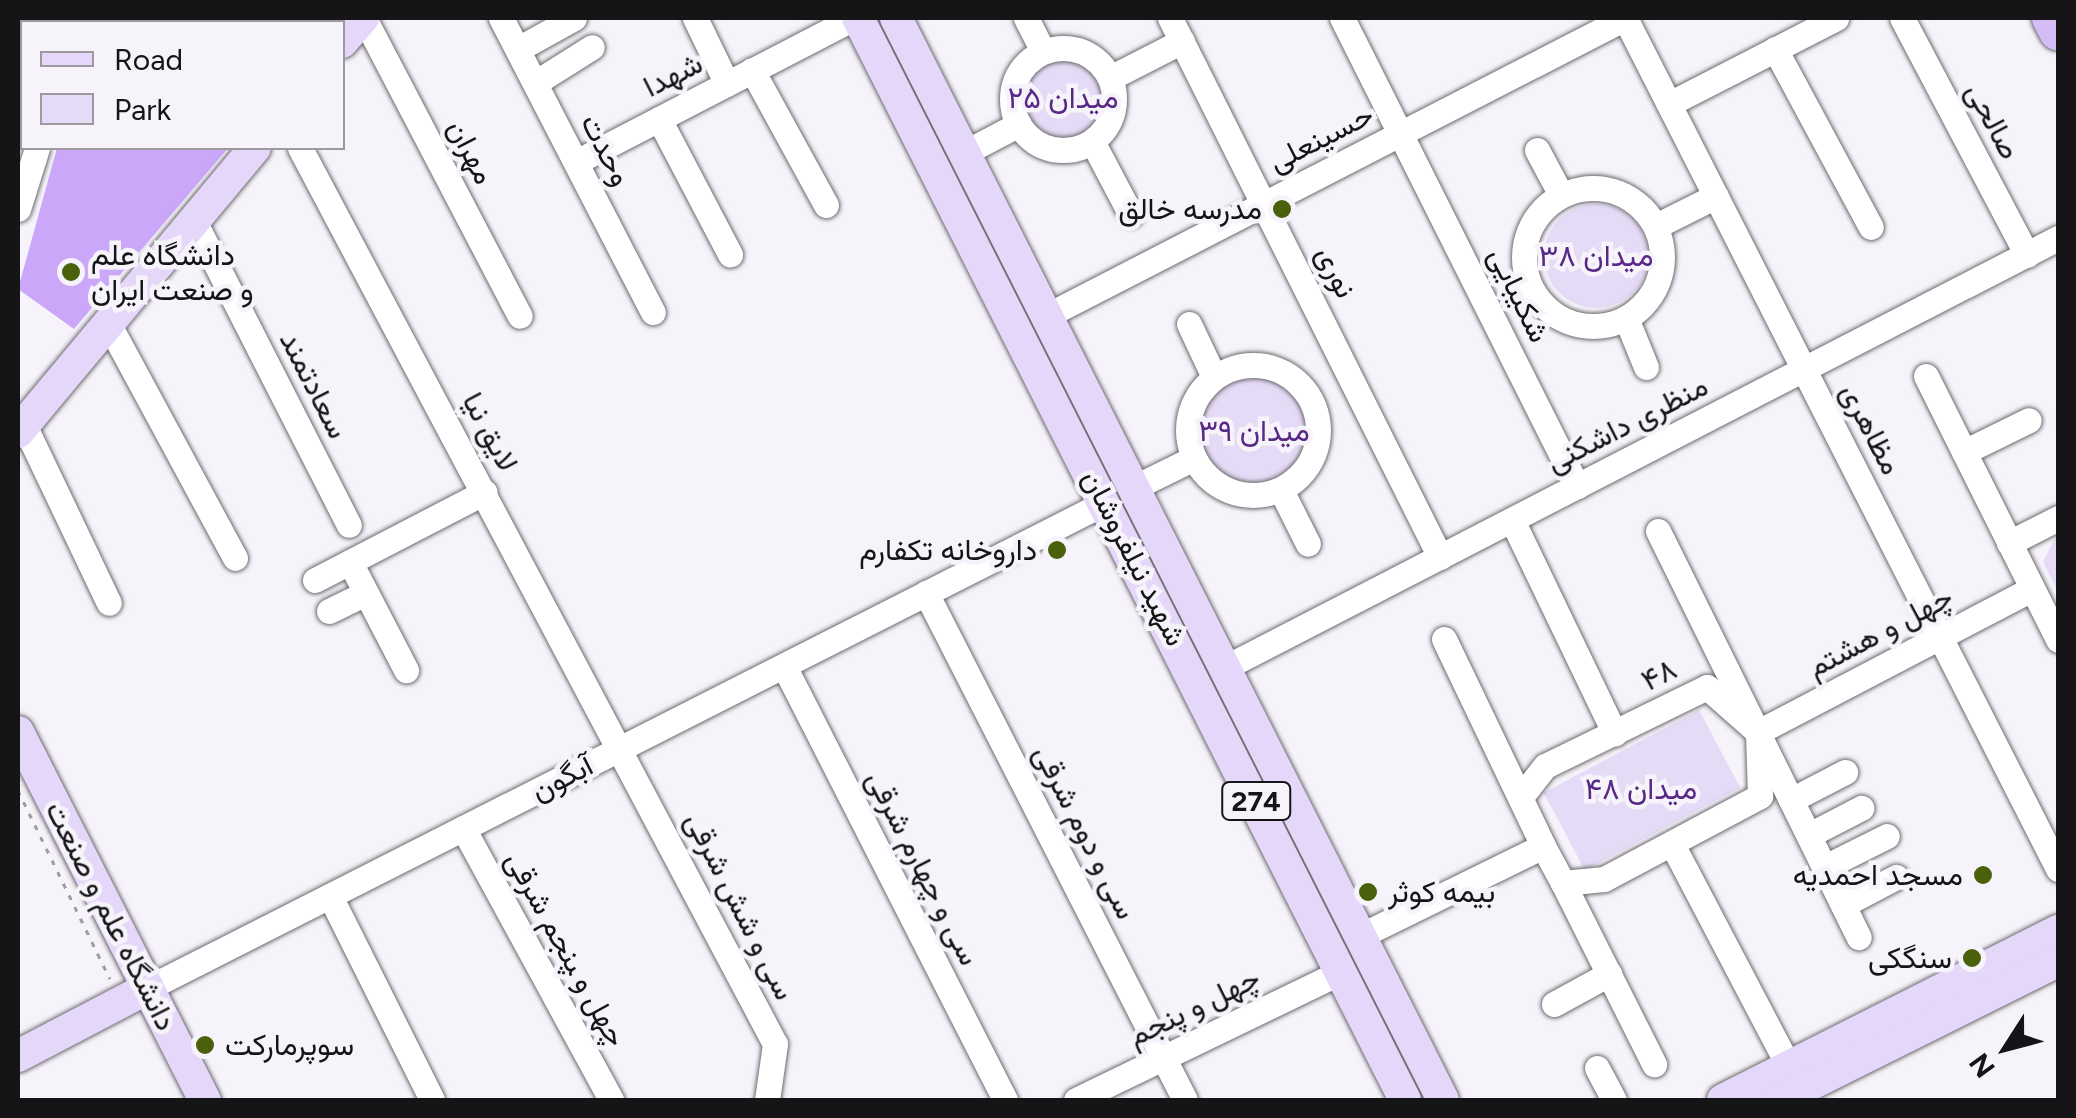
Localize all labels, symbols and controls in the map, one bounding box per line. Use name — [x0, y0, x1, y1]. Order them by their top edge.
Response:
legend — [20, 20, 345, 150]
text: Road — [114, 41, 183, 78]
street label: شهدا — [637, 45, 709, 105]
street label: صالحی — [1958, 77, 2028, 165]
park label: میدان ۲۵ — [1008, 80, 1118, 116]
text: Park — [114, 91, 171, 128]
street label: حسینعلی — [1263, 96, 1379, 180]
street label: وحدت — [573, 108, 639, 192]
street label: مهران — [440, 114, 502, 190]
place label: مدرسه خالق — [1118, 191, 1262, 227]
marker: مدرسه خالق — [1271, 198, 1293, 220]
place label: دانشگاه علم و صنعت ایران — [91, 237, 254, 308]
park label: میدان ۳۸ — [1539, 238, 1653, 274]
street label: نوری — [1308, 240, 1364, 304]
street label: شکیبایی — [1481, 242, 1557, 348]
marker: دانشگاه علم و صنعت ایران — [60, 261, 82, 283]
street label: سعادتمند — [272, 325, 356, 445]
street label: منظری داشکنی — [1540, 368, 1714, 480]
street label: مظاهری — [1833, 377, 1909, 481]
street label: لایق نیا — [454, 386, 526, 478]
park label: میدان ۳۹ — [1198, 413, 1310, 449]
street label: شهید نیلفروشان — [1074, 464, 1194, 652]
place label: داروخانه تکفارم — [859, 532, 1037, 568]
marker: داروخانه تکفارم — [1046, 539, 1068, 561]
street label: چهل و هشتم — [1801, 579, 1959, 685]
street label: ۴۸ — [1635, 651, 1683, 699]
street label: سی و دوم شرقی — [1026, 739, 1144, 925]
street label: آبگون — [525, 747, 599, 809]
street label: سی و چهارم شرقی — [858, 765, 988, 971]
park label: میدان ۴۸ — [1585, 771, 1697, 807]
road number: 274 — [1221, 778, 1291, 824]
street label: دانشگاه علم و صنعت — [38, 795, 184, 1037]
street label: سی و شش شرقی — [677, 806, 803, 1006]
street label: چهل و ‍پنجم شرقی — [498, 845, 634, 1053]
place label: مسجد احمدیه — [1793, 857, 1963, 893]
marker: مسجد احمدیه — [1972, 864, 1994, 886]
place label: بیمه کوثر — [1388, 874, 1495, 910]
marker: بیمه کوثر — [1357, 881, 1379, 903]
place label: سنگکی — [1868, 940, 1952, 976]
marker: سنگکی — [1961, 947, 1983, 969]
street label: چهل و پنجم — [1122, 960, 1266, 1054]
north arrow — [1956, 998, 2056, 1098]
place label: سوپرمارکت — [225, 1027, 354, 1063]
marker: سوپرمارکت — [194, 1034, 216, 1056]
text: N — [1962, 1047, 2002, 1084]

